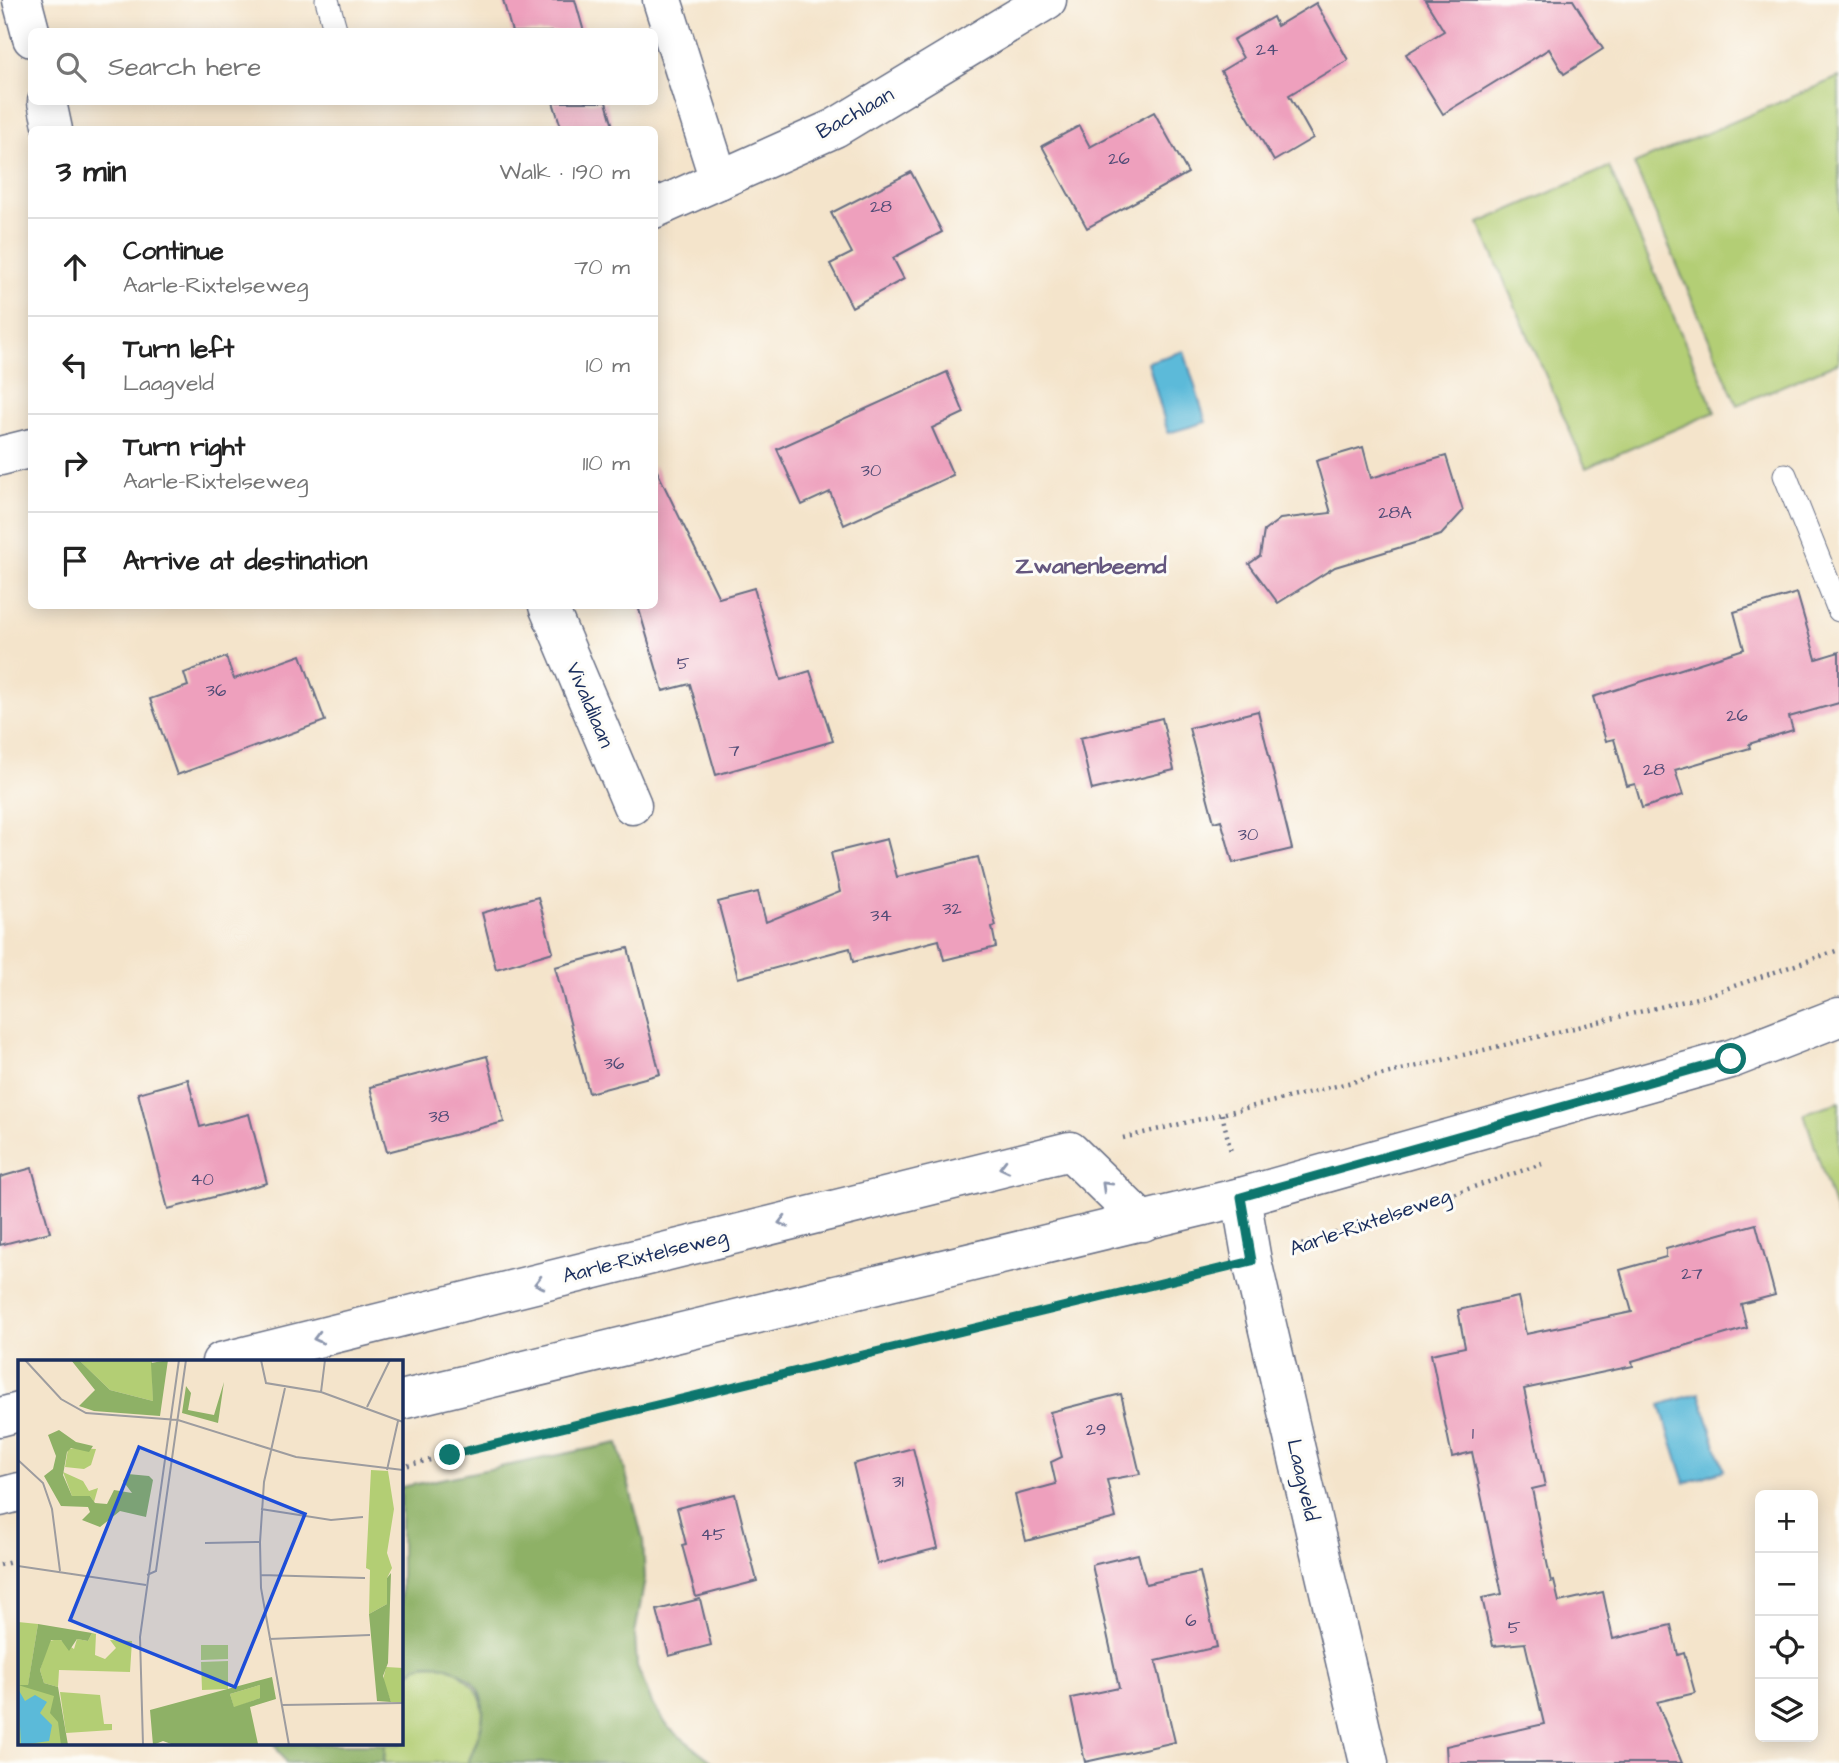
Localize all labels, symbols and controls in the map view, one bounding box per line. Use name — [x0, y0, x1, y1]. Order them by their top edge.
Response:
search box — [28, 28, 658, 105]
house number: 24 — [1256, 37, 1278, 62]
icon: search — [52, 48, 90, 86]
text: Search here — [108, 49, 261, 85]
street label: Bachlaan — [811, 80, 899, 146]
house number: 26 — [1108, 146, 1130, 171]
text: 3 min — [56, 151, 126, 193]
text: Walk · 190 m — [500, 156, 630, 188]
house number: 28 — [870, 194, 892, 219]
text: Continue — [123, 233, 224, 269]
icon: ahead — [56, 248, 94, 286]
text: 70 m — [574, 251, 630, 283]
text: Aarle-Rixtelseweg — [123, 269, 308, 301]
text: Turn left — [123, 331, 234, 367]
icon: left — [56, 346, 94, 384]
text: 10 m — [585, 349, 630, 381]
text: Laagveld — [123, 367, 214, 399]
text: Turn right — [123, 429, 245, 465]
icon: right — [56, 444, 94, 482]
text: 110 m — [582, 447, 630, 479]
house number: 30 — [861, 458, 881, 483]
text: Aarle-Rixtelseweg — [123, 465, 308, 497]
house number: 28A — [1378, 500, 1412, 525]
icon: arrive — [56, 542, 94, 580]
text: Arrive at destination — [123, 543, 368, 579]
district label: Zwanenbeemd — [1015, 550, 1167, 582]
house number: 5 — [677, 651, 690, 676]
street label: Vivaldilaan — [559, 658, 621, 752]
house number: 36 — [206, 678, 226, 703]
house number: 26 — [1726, 703, 1748, 728]
house number: 7 — [728, 738, 740, 763]
house number: 28 — [1643, 757, 1665, 782]
house number: 30 — [1238, 822, 1258, 847]
house number: 32 — [942, 896, 962, 921]
house number: 34 — [870, 903, 892, 928]
route start — [1715, 1043, 1746, 1074]
house number: 36 — [604, 1051, 624, 1076]
house number: 38 — [429, 1104, 450, 1129]
one-way arrow — [998, 1159, 1010, 1173]
house number: 40 — [190, 1167, 214, 1192]
street label: Aarle-Rixtelseweg — [1285, 1181, 1456, 1265]
one-way arrow — [1102, 1182, 1115, 1195]
one-way arrow — [777, 1214, 789, 1228]
street label: Aarle-Rixtelseweg — [559, 1221, 731, 1292]
house number: 27 — [1681, 1261, 1703, 1286]
one-way arrow — [533, 1275, 545, 1289]
one-way arrow — [312, 1330, 324, 1344]
inset map — [18, 1360, 402, 1746]
house number: 29 — [1086, 1417, 1106, 1442]
house number: 1 — [1472, 1421, 1474, 1446]
street label: Laagveld — [1278, 1436, 1327, 1524]
route end — [434, 1439, 465, 1470]
house number: 31 — [892, 1469, 904, 1494]
map controls — [1755, 1490, 1818, 1742]
button: + — [1755, 1490, 1818, 1553]
house number: 45 — [701, 1522, 726, 1547]
button: − — [1755, 1553, 1818, 1616]
house number: 6 — [1185, 1608, 1197, 1633]
house number: 5 — [1508, 1615, 1521, 1640]
button: locate — [1755, 1616, 1818, 1679]
button: layers — [1755, 1679, 1818, 1742]

